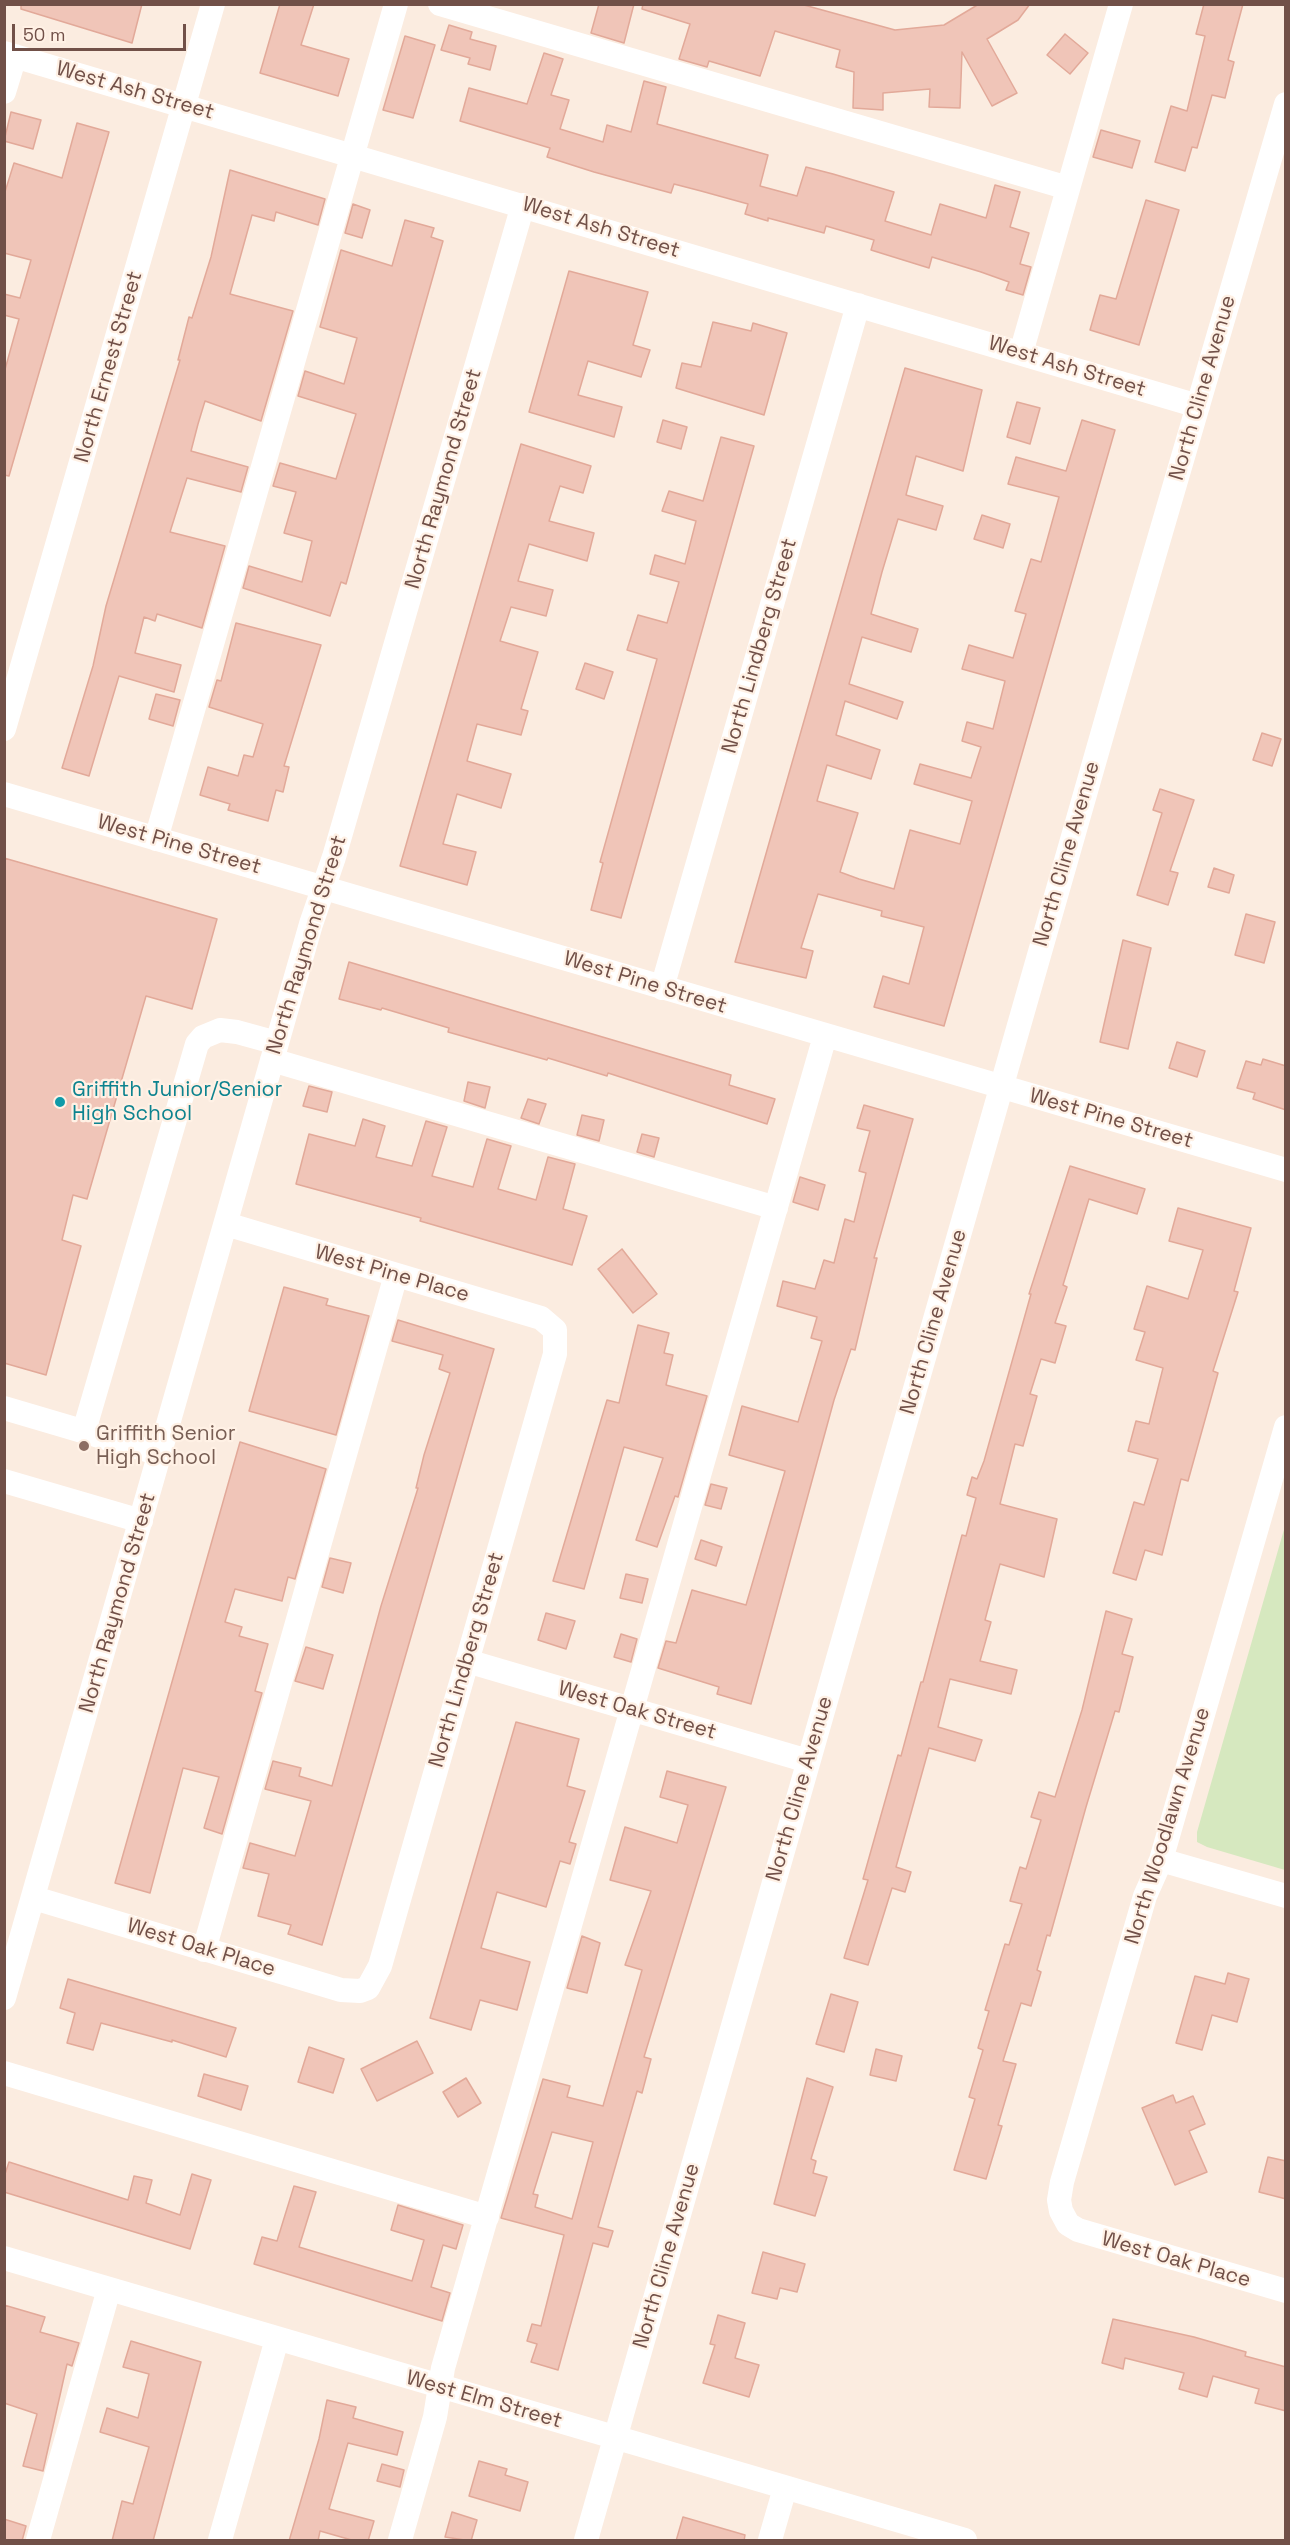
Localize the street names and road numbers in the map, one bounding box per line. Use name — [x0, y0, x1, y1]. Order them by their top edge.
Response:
street label: West Ash Street — [53, 56, 217, 126]
street label: West Ash Street — [519, 192, 683, 264]
street label: North Ernest Street — [70, 268, 148, 466]
street label: North Cline Avenue — [1165, 293, 1241, 483]
street label: West Ash Street — [985, 331, 1149, 403]
street label: North Raymond Street — [401, 366, 487, 592]
street label: North Lindberg Street — [717, 536, 803, 756]
street label: North Cline Avenue — [1029, 759, 1105, 949]
street label: West Pine Street — [94, 810, 264, 880]
street label: North Raymond Street — [262, 832, 352, 1058]
street label: West Pine Street — [560, 946, 730, 1020]
street label: West Pine Street — [1026, 1084, 1196, 1154]
street label: North Cline Avenue — [896, 1227, 972, 1417]
street label: West Pine Place — [312, 1240, 472, 1308]
street label: North Raymond Street — [75, 1490, 161, 1716]
street label: North Lindberg Street — [424, 1550, 510, 1770]
street label: West Oak Street — [555, 1676, 719, 1746]
street label: North Cline Avenue — [762, 1694, 838, 1884]
street label: North Woodlawn Avenue — [1120, 1704, 1216, 1948]
street label: West Oak Place — [124, 1913, 278, 1983]
street label: North Cline Avenue — [629, 2161, 705, 2351]
street label: West Oak Place — [1099, 2227, 1253, 2293]
street label: West Elm Street — [403, 2366, 565, 2434]

